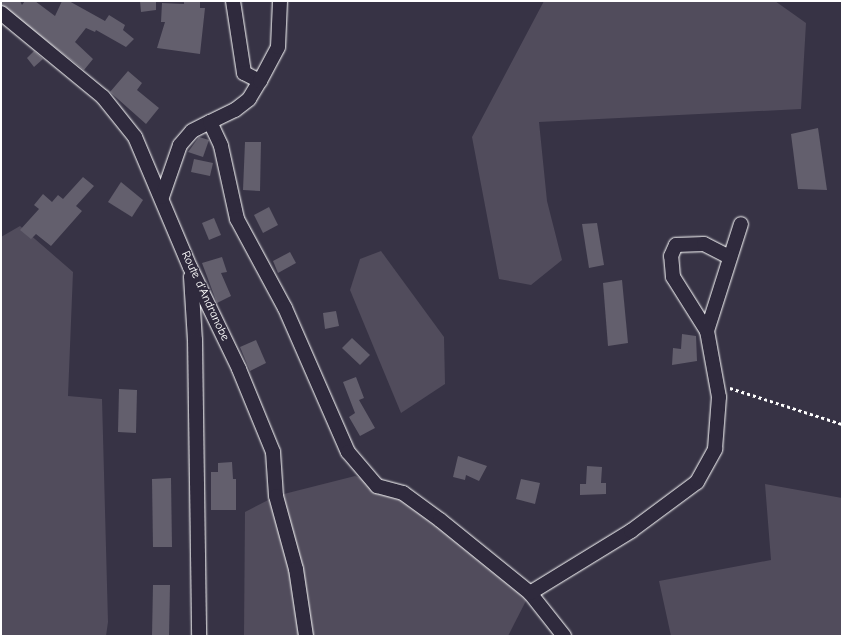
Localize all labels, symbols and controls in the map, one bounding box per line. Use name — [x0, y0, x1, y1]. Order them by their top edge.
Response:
street label: Route d'Andranobe — [178, 249, 232, 343]

